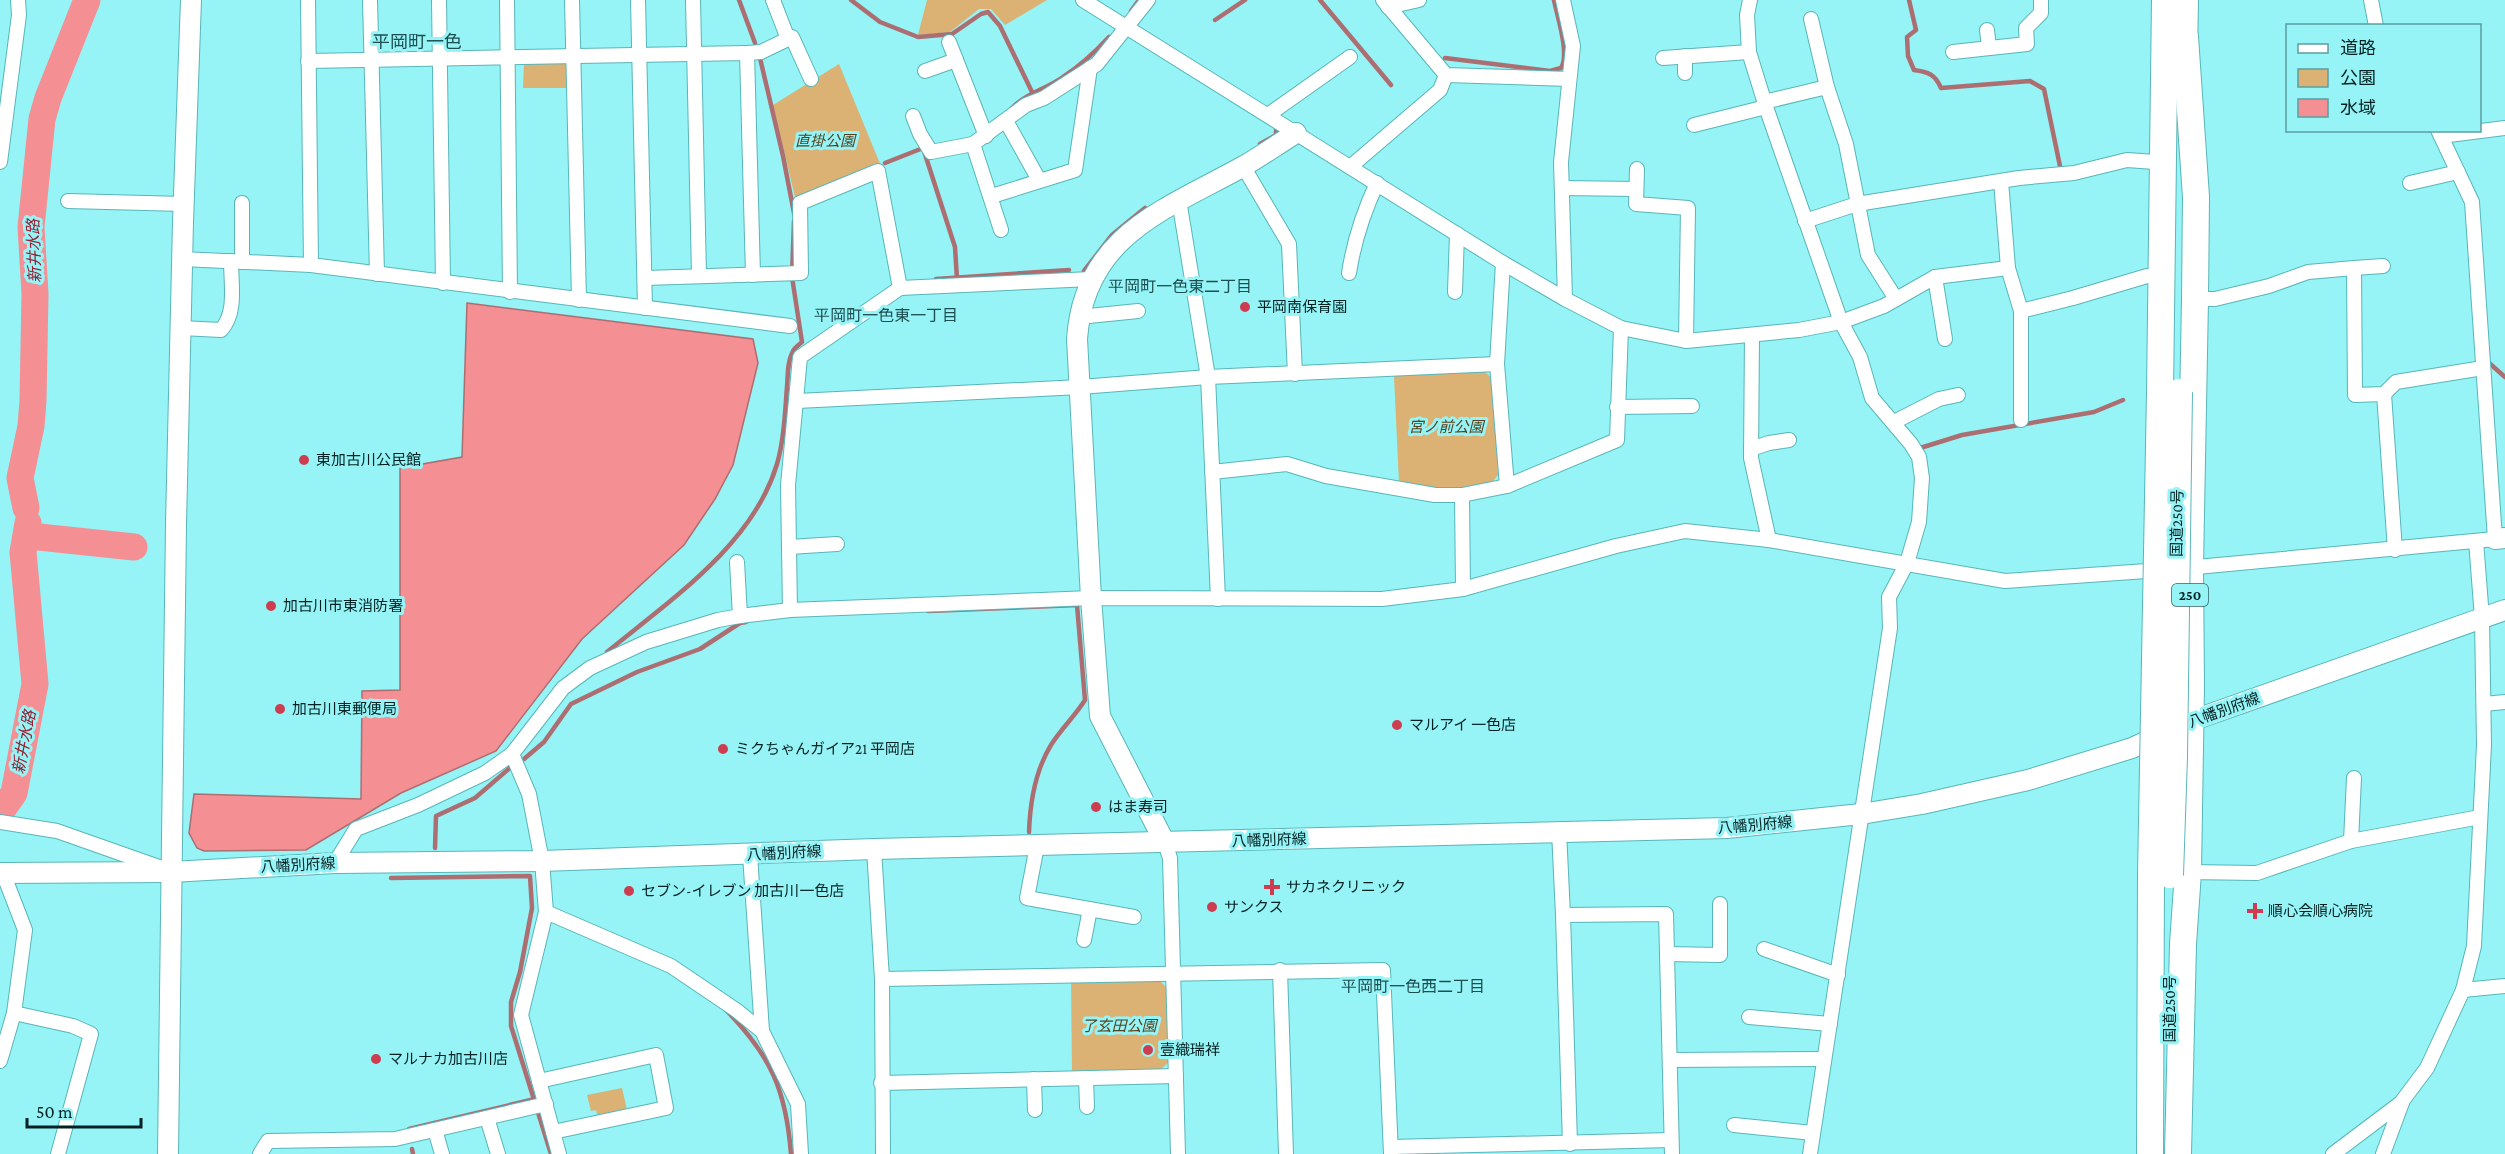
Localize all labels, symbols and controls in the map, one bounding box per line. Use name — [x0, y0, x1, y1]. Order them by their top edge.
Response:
legend — [2286, 24, 2481, 132]
district label: 平岡町一色 — [372, 32, 462, 52]
text: 道路 — [2340, 38, 2376, 58]
text: 公園 — [2340, 68, 2376, 88]
text: 水域 — [2340, 98, 2376, 118]
park label: 直掛公園 — [795, 133, 857, 149]
water label: 新井水路 — [24, 217, 44, 283]
district label: 平岡町一色東二丁目 — [1108, 278, 1252, 295]
place label: 平岡南保育園 — [1257, 299, 1347, 315]
marker: 平岡南保育園 — [1238, 300, 1252, 314]
district label: 平岡町一色東一丁目 — [814, 307, 958, 324]
park label: 宮ノ前公園 — [1408, 419, 1485, 435]
place label: 東加古川公民館 — [316, 452, 421, 468]
marker: 東加古川公民館 — [297, 453, 311, 467]
street label: 国道250号 — [2168, 489, 2186, 557]
road number: 250 — [2172, 584, 2208, 606]
place label: 加古川市東消防署 — [283, 598, 403, 614]
marker: 加古川市東消防署 — [264, 599, 278, 613]
street label: 八幡別府線 — [2186, 690, 2262, 730]
place label: 加古川東郵便局 — [292, 701, 397, 717]
marker: 加古川東郵便局 — [273, 702, 287, 716]
water label: 新井水路 — [10, 707, 39, 775]
place label: マルアイ 一色店 — [1409, 717, 1516, 733]
marker: マルアイ 一色店 — [1390, 718, 1404, 732]
place label: ミクちゃんガイア21 平岡店 — [735, 741, 915, 757]
marker: ミクちゃんガイア21 平岡店 — [716, 742, 730, 756]
place label: はま寿司 — [1108, 799, 1168, 815]
marker: はま寿司 — [1089, 800, 1103, 814]
street label: 八幡別府線 — [1717, 814, 1793, 836]
street label: 八幡別府線 — [1231, 831, 1307, 849]
street label: 八幡別府線 — [746, 843, 822, 863]
street label: 八幡別府線 — [260, 855, 336, 875]
marker: サカネクリニック — [1263, 878, 1281, 896]
place label: サカネクリニック — [1286, 879, 1406, 895]
place label: セブン-イレブン 加古川一色店 — [641, 883, 844, 899]
marker: セブン-イレブン 加古川一色店 — [622, 884, 636, 898]
place label: サンクス — [1224, 899, 1284, 915]
marker: サンクス — [1205, 900, 1219, 914]
marker: 順心会順心病院 — [2246, 902, 2264, 920]
place label: 順心会順心病院 — [2268, 903, 2373, 919]
street label: 国道250号 — [2162, 975, 2178, 1043]
district label: 平岡町一色西二丁目 — [1341, 978, 1485, 995]
park label: 了玄田公園 — [1081, 1018, 1158, 1034]
place label: 壹織瑞祥 — [1160, 1042, 1220, 1058]
marker: 壹織瑞祥 — [1141, 1043, 1155, 1057]
place label: マルナカ加古川店 — [388, 1051, 508, 1067]
marker: マルナカ加古川店 — [369, 1052, 383, 1066]
scale bar — [27, 1091, 141, 1129]
text: 50 m — [36, 1102, 73, 1122]

